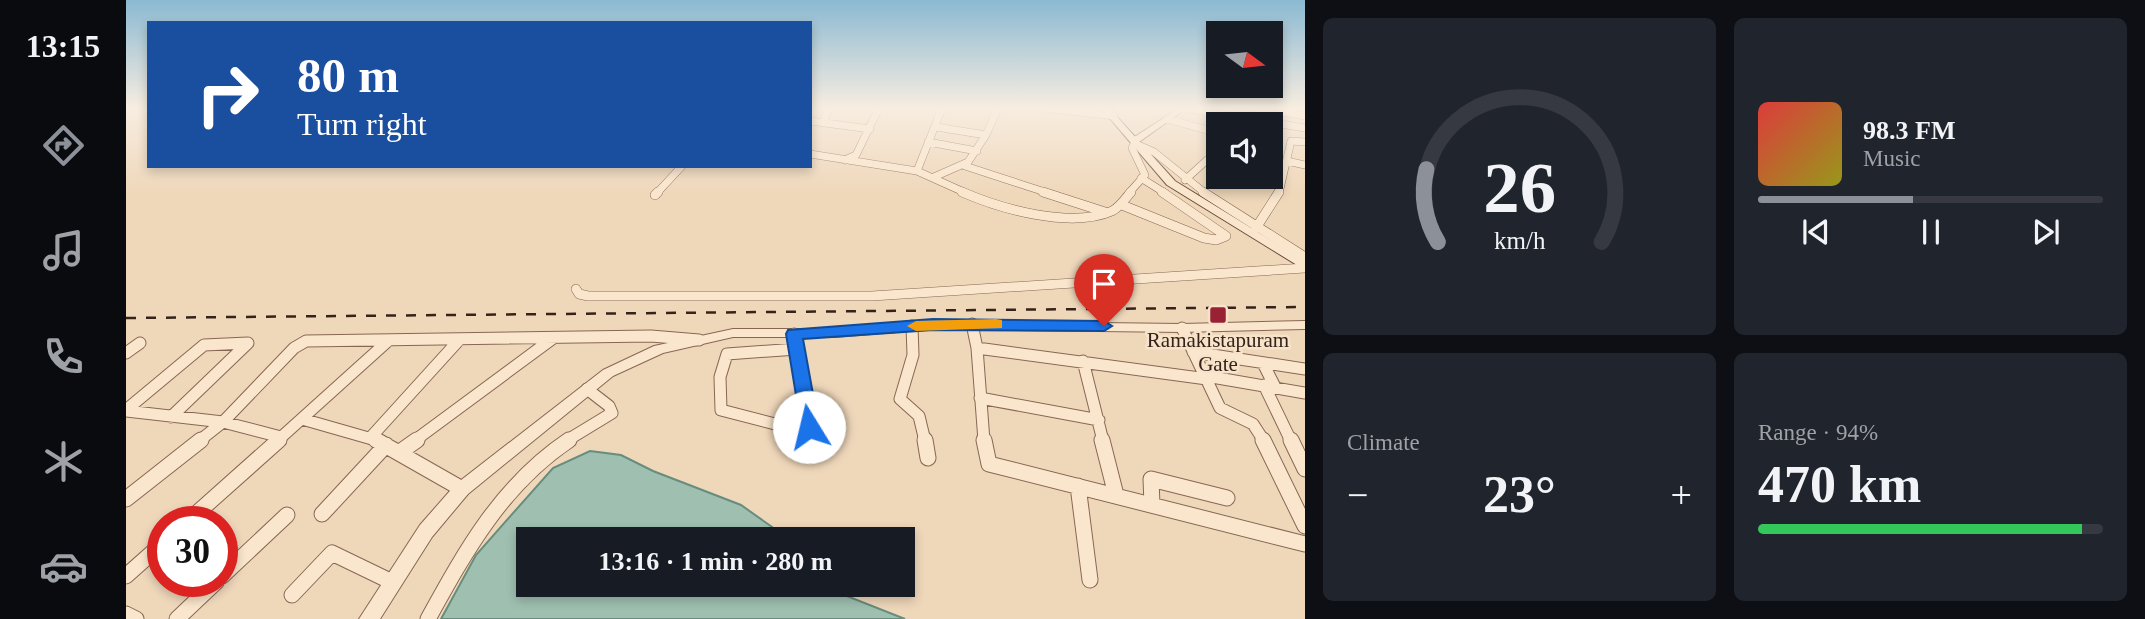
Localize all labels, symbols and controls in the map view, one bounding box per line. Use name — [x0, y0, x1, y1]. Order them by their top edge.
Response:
north arrow — [1206, 21, 1283, 98]
map controls — [1206, 21, 1283, 189]
text: 13:15 — [26, 28, 100, 64]
text: 80 m — [297, 48, 399, 103]
icon: right — [182, 49, 273, 140]
text: Turn right — [297, 106, 427, 142]
button: sound — [1206, 112, 1283, 189]
text: 98.3 FM — [1863, 116, 1955, 145]
icon: directions — [39, 121, 88, 170]
text: Music — [1863, 146, 1921, 171]
text: 26 — [1483, 148, 1556, 229]
icon: previous — [1797, 213, 1835, 251]
icon: pause — [1912, 213, 1950, 251]
icon: next — [2027, 213, 2065, 251]
icon: music — [39, 226, 88, 275]
text: km/h — [1494, 227, 1546, 254]
pin — [1074, 254, 1134, 326]
icon: arrive — [1085, 265, 1123, 303]
marker: Ramakistapuram Gate — [1208, 305, 1228, 325]
place label: Ramakistapuram Gate — [1147, 328, 1289, 376]
icon: phone — [39, 332, 88, 381]
position arrow — [772, 390, 846, 464]
text: Range · 94% — [1758, 420, 1878, 445]
text: Climate — [1347, 430, 1420, 455]
icon: climate — [39, 437, 88, 486]
text: 470 km — [1758, 456, 1921, 513]
text: 23° — [1483, 466, 1556, 523]
text: − — [1347, 474, 1368, 516]
text: + — [1671, 474, 1692, 516]
speed limit sign: 30 — [147, 506, 238, 597]
icon: car — [39, 542, 88, 591]
text: 13:16 · 1 min · 280 m — [599, 547, 833, 576]

